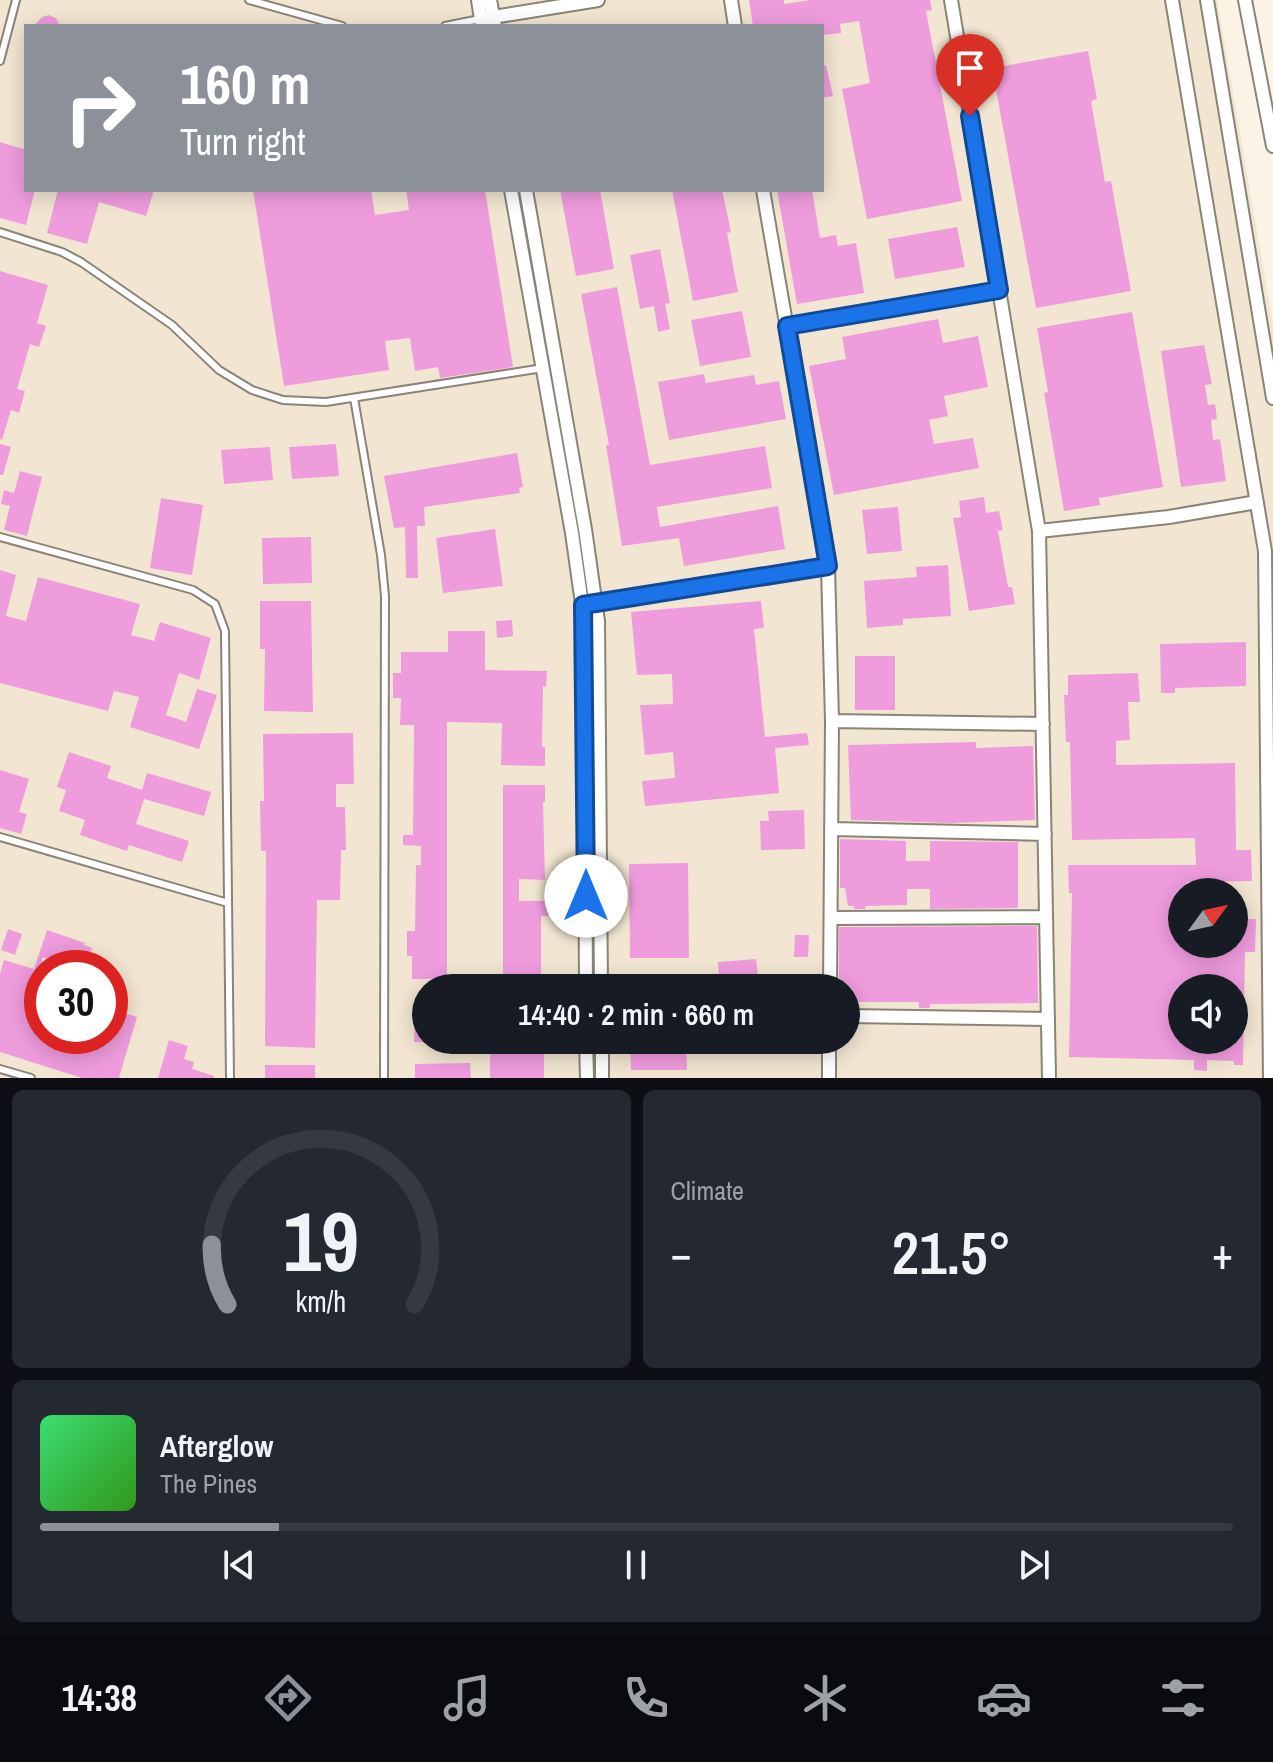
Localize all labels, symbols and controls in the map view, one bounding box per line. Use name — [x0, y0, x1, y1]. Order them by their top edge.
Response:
pin — [936, 34, 1004, 116]
text: 160 m — [180, 46, 310, 121]
icon: arrive — [948, 46, 992, 90]
icon: right — [48, 56, 152, 160]
text: Turn right — [180, 118, 305, 166]
position arrow — [544, 854, 628, 938]
north arrow — [1168, 878, 1248, 958]
map controls — [1168, 878, 1248, 1054]
speed limit sign: 30 — [24, 950, 128, 1054]
button: sound — [1168, 974, 1248, 1054]
text: 14:40 · 2 min · 660 m — [518, 994, 754, 1034]
text: Climate — [671, 1173, 744, 1208]
text: 19 — [283, 1185, 359, 1297]
text: 21.5° — [892, 1212, 1012, 1293]
text: − — [671, 1223, 692, 1283]
text: + — [1212, 1223, 1233, 1283]
text: km/h — [296, 1282, 347, 1321]
text: Afterglow — [160, 1426, 273, 1466]
text: The Pines — [160, 1466, 257, 1501]
icon: previous — [217, 1543, 261, 1587]
icon: pause — [614, 1543, 658, 1587]
icon: next — [1012, 1543, 1056, 1587]
icon: directions — [260, 1670, 316, 1726]
icon: music — [439, 1670, 495, 1726]
icon: phone — [618, 1670, 674, 1726]
icon: climate — [797, 1670, 853, 1726]
icon: car — [976, 1670, 1032, 1726]
icon: filters — [1155, 1670, 1211, 1726]
text: 14:38 — [62, 1674, 137, 1722]

